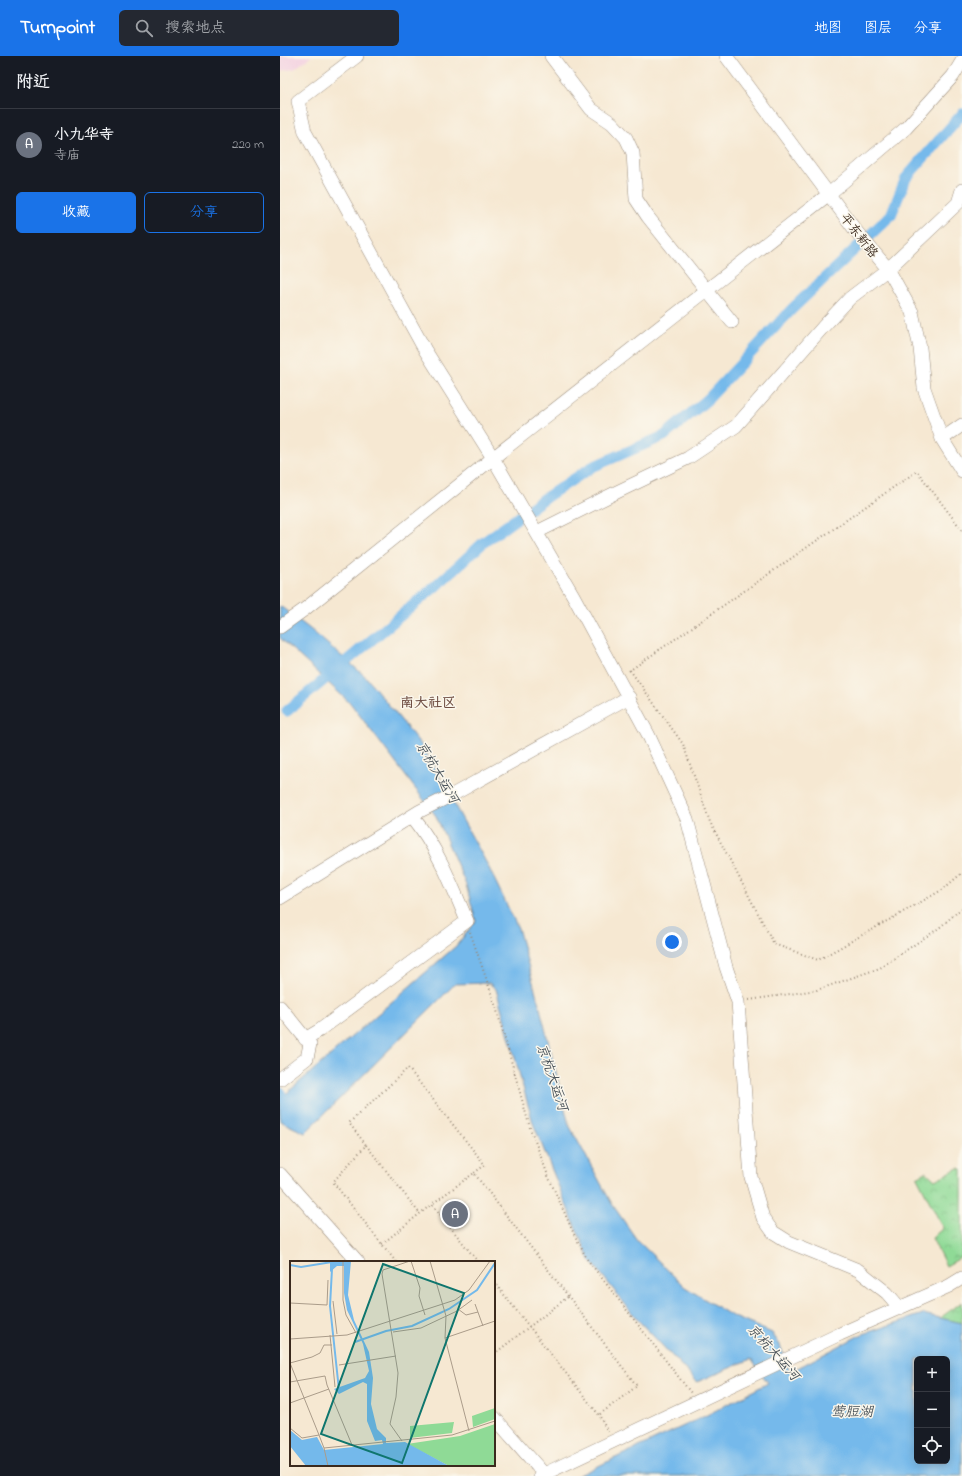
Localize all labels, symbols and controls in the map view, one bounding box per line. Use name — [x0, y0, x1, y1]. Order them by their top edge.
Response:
search box — [119, 10, 399, 46]
text: Turnpoint — [20, 15, 95, 42]
icon: search — [133, 17, 155, 39]
text: 搜索地点 — [165, 17, 225, 39]
text: 地图 — [814, 18, 842, 39]
text: 图层 — [864, 18, 892, 39]
text: 分享 — [914, 18, 942, 39]
text: 附近 — [16, 70, 50, 95]
text: 小九华寺 — [54, 124, 114, 146]
text: A — [25, 135, 33, 154]
text: 220 m — [232, 135, 264, 154]
text: 寺庙 — [54, 146, 80, 165]
button: 收藏 — [16, 192, 136, 233]
button: 分享 — [144, 192, 264, 233]
street label: 平东新路 — [835, 210, 882, 262]
district label: 南大社区 — [400, 693, 456, 714]
water label: 京杭大运河 — [410, 737, 465, 810]
your location — [662, 932, 682, 952]
water label: 京杭大运河 — [530, 1041, 574, 1116]
pin: A — [442, 1199, 468, 1229]
inset map — [290, 1261, 495, 1466]
water label: 京杭大运河 — [742, 1320, 805, 1388]
map controls — [914, 1356, 950, 1464]
button: + — [914, 1356, 950, 1392]
button: − — [914, 1392, 950, 1428]
water label: 莺脰湖 — [831, 1402, 875, 1423]
button: locate — [914, 1428, 950, 1464]

